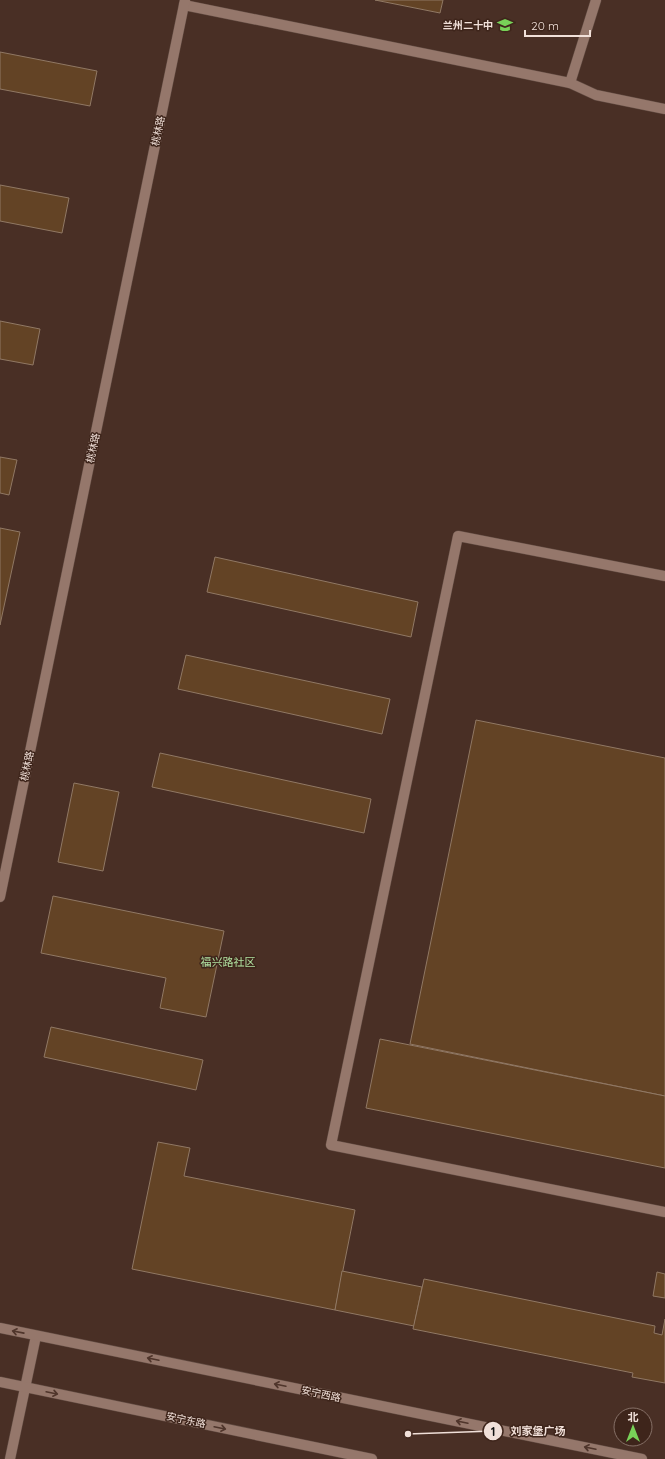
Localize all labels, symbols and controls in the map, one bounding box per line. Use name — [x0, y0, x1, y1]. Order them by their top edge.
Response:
scale bar — [525, 12, 590, 38]
school or university icon: 兰州二十中 — [496, 16, 514, 34]
text: 20 m — [531, 18, 559, 33]
place label: 兰州二十中 — [443, 19, 493, 32]
street label: 桃林路 — [149, 115, 167, 147]
street label: 桃林路 — [84, 432, 102, 464]
street label: 桃林路 — [18, 750, 36, 782]
district label: 福兴路社区 — [201, 955, 256, 969]
one-way arrow — [12, 1328, 25, 1336]
one-way arrow — [147, 1355, 160, 1363]
one-way arrow — [274, 1381, 287, 1389]
street label: 安宁西路 — [300, 1383, 342, 1405]
one-way arrow — [45, 1389, 58, 1397]
north arrow — [613, 1407, 653, 1447]
street label: 安宁东路 — [165, 1409, 207, 1431]
text: 北 — [628, 1410, 639, 1424]
one-way arrow — [456, 1418, 469, 1426]
callout: 刘家堡广场 — [483, 1420, 574, 1443]
one-way arrow — [213, 1424, 226, 1432]
text: 1 — [491, 1424, 495, 1439]
text: 刘家堡广场 — [511, 1424, 566, 1438]
one-way arrow — [584, 1444, 597, 1452]

